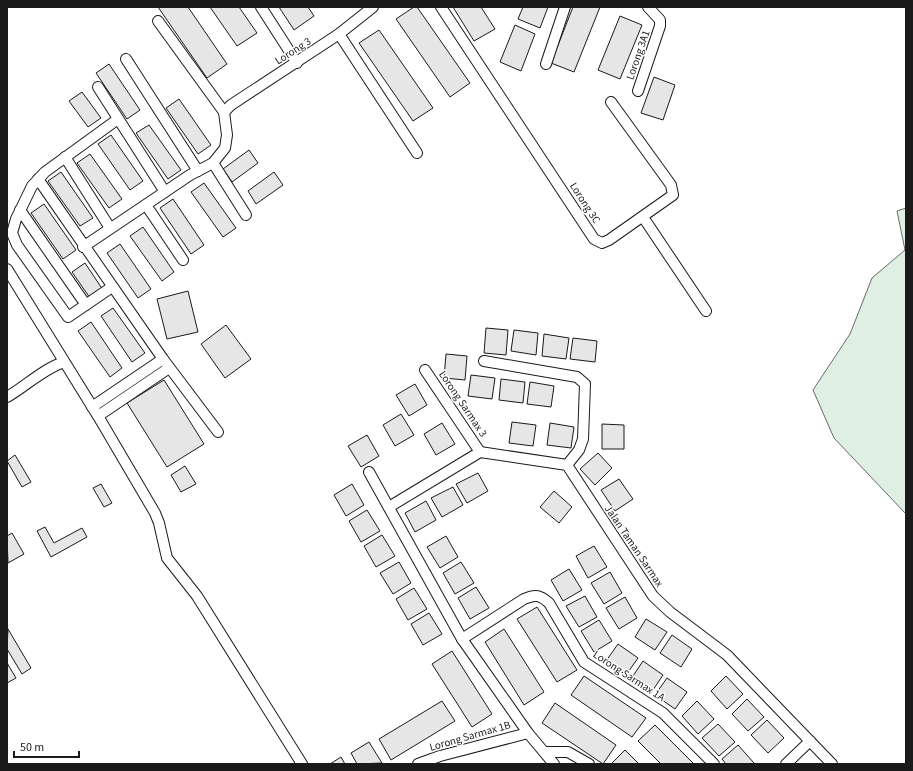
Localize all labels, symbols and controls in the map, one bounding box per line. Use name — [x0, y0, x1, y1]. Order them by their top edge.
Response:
street label: Lorong 3A1 — [623, 28, 653, 82]
street label: Lorong 3 — [272, 34, 314, 68]
street label: Lorong 3C — [566, 179, 604, 227]
street label: Lorong Sarmax 3 — [435, 368, 491, 440]
street label: Jalan Taman Sarmax — [601, 502, 667, 590]
street label: Lorong Sarmax 1A — [590, 647, 668, 705]
street label: Lorong Sarmax 1B — [428, 717, 513, 755]
scale bar — [14, 733, 79, 759]
text: 50 m — [20, 739, 44, 756]

